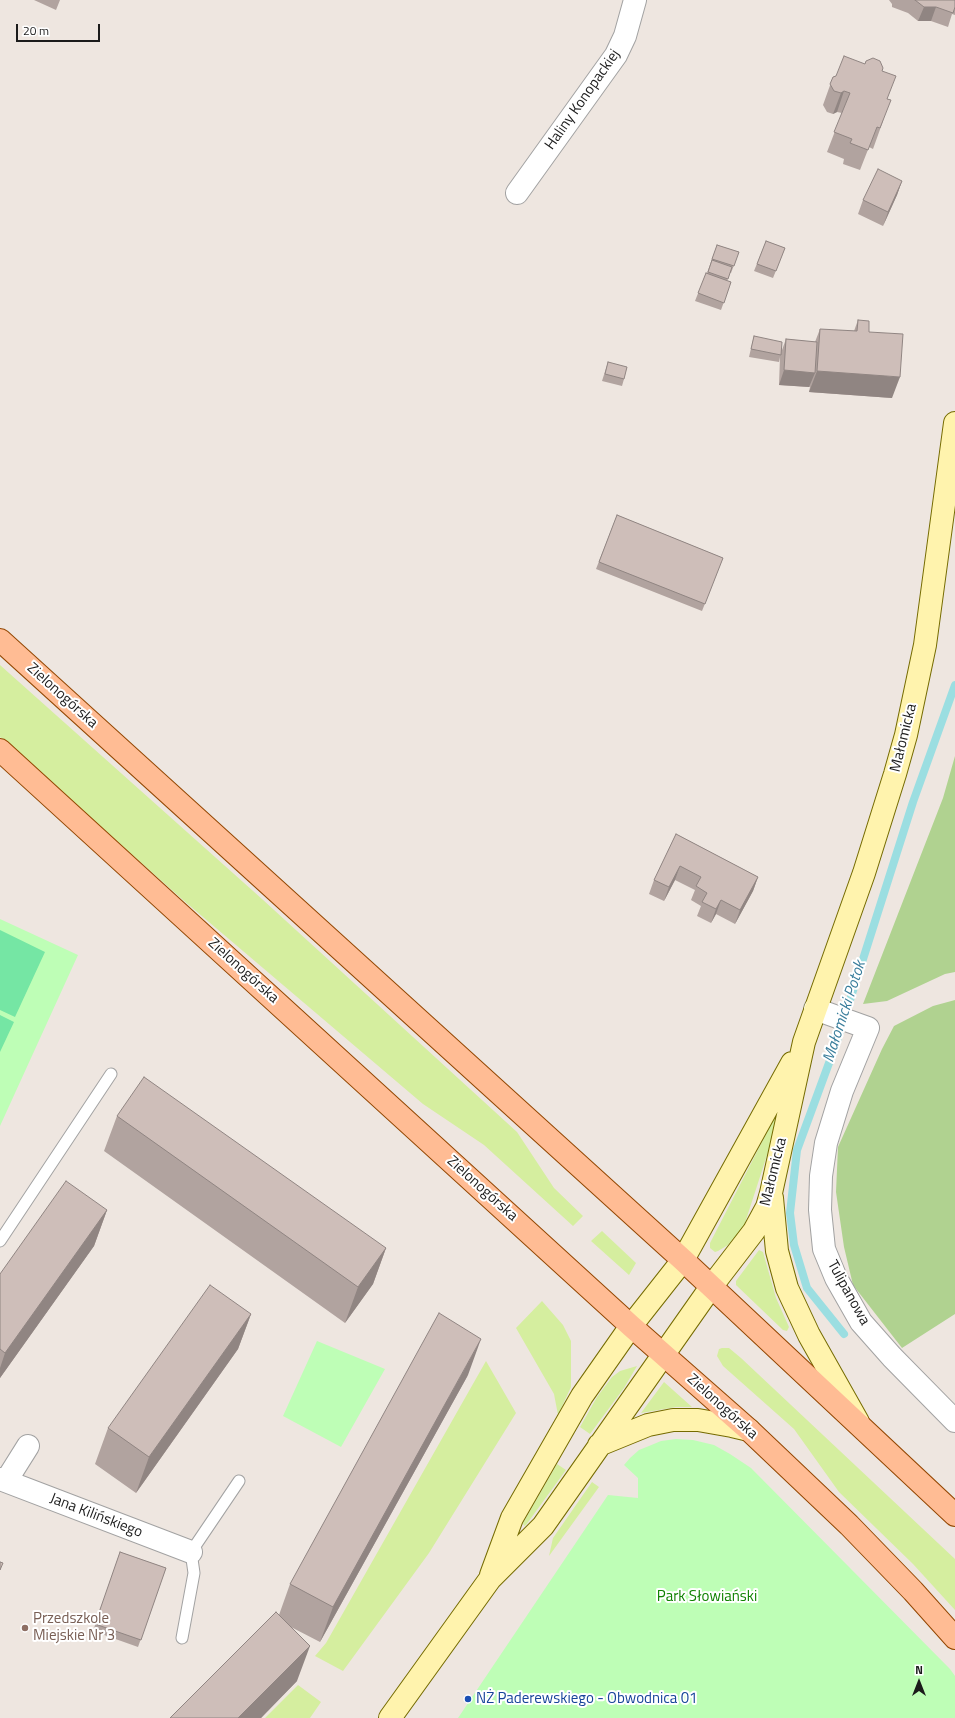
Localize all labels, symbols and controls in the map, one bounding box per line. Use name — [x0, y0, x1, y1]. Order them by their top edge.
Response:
scale bar — [18, 16, 102, 42]
text: 20 m — [23, 21, 49, 40]
street label: Haliny Konopackiej — [542, 46, 624, 154]
street label: Zielonogórska — [23, 660, 101, 732]
street label: Małomicka — [887, 702, 921, 774]
street label: Zielonogórska — [204, 935, 282, 1007]
water label: Małomicki Potok — [820, 959, 870, 1065]
street label: Małomicka — [757, 1136, 791, 1208]
street label: Zielonogórska — [443, 1153, 521, 1225]
street label: Tulipanowa — [823, 1257, 873, 1329]
street label: Zielonogórska — [683, 1371, 761, 1443]
street label: Jana Kilińskiego — [47, 1490, 145, 1542]
park label: Park Słowiański — [657, 1588, 757, 1606]
place label: Przedszkole Miejskie Nr 3 — [33, 1610, 115, 1645]
marker: Przedszkole Miejskie Nr 3 — [20, 1623, 30, 1633]
north arrow — [899, 1662, 939, 1702]
text: N — [915, 1662, 923, 1678]
place label: NŻ Paderewskiego - Obwodnica 01 — [476, 1690, 697, 1708]
marker: NŻ Paderewskiego - Obwodnica 01 — [463, 1694, 473, 1704]

